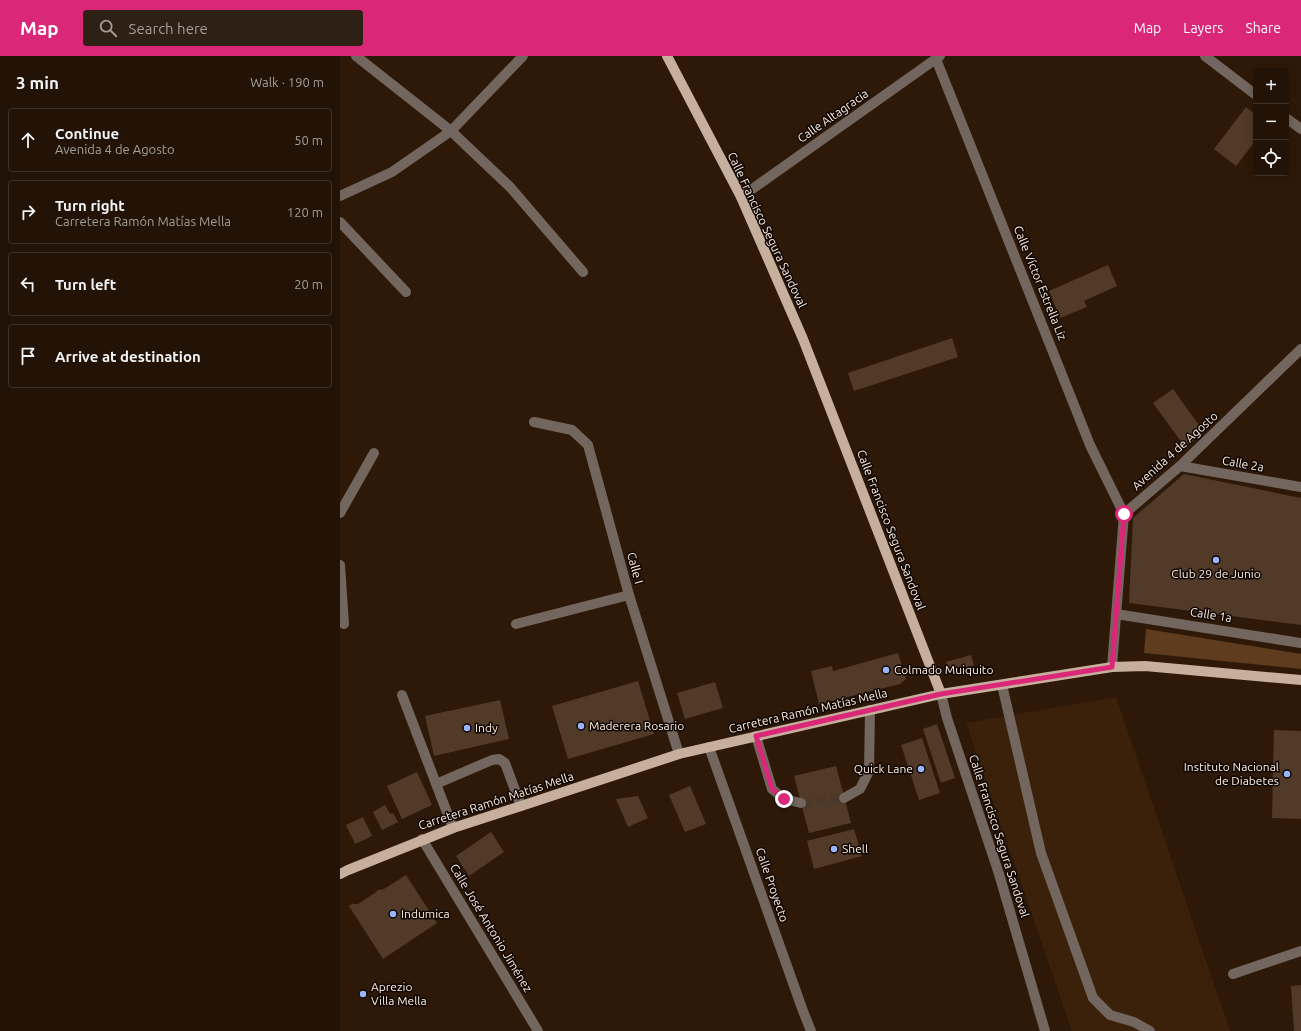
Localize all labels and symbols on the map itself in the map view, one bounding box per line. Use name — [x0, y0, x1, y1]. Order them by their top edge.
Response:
street label: Calle Altagracia — [795, 86, 871, 145]
street label: Calle Francisco Segura Sandoval — [726, 150, 809, 310]
street label: Calle Víctor Estrella Liz — [1012, 224, 1070, 342]
street label: Avenida 4 de Agosto — [1129, 409, 1220, 492]
street label: Calle Francisco Segura Sandoval — [855, 448, 928, 612]
street label: Calle 2a — [1221, 453, 1265, 474]
route start — [1115, 505, 1133, 523]
street label: Calle I — [625, 551, 646, 585]
marker: Club 29 de Junio — [1211, 555, 1221, 565]
place label: Club 29 de Junio — [1171, 567, 1261, 580]
street label: Calle 1a — [1189, 605, 1233, 624]
place label: Colmado Muiquito — [894, 663, 994, 676]
marker: Colmado Muiquito — [881, 665, 891, 675]
street label: Carretera Ramón Matías Mella — [727, 686, 889, 735]
place label: Maderera Rosario — [589, 719, 684, 732]
place label: Indy — [475, 721, 498, 734]
marker: Maderera Rosario — [576, 721, 586, 731]
marker: Indy — [462, 723, 472, 733]
street label: Calle Francisco Segura Sandoval — [967, 753, 1032, 919]
place label: Instituto Nacional de Diabetes — [1184, 760, 1279, 787]
place label: Quick Lane — [854, 762, 913, 775]
marker: Quick Lane — [916, 764, 926, 774]
street label: Carretera Ramón Matías Mella — [417, 769, 575, 832]
marker: Instituto Nacional de Diabetes — [1282, 769, 1292, 779]
route end — [775, 790, 793, 808]
place label: Shell — [842, 842, 868, 855]
marker: Shell — [829, 844, 839, 854]
street label: Calle Proyecto — [754, 846, 791, 924]
street label: Calle José Antonio Jiménez — [448, 861, 535, 995]
place label: Indumica — [401, 907, 450, 920]
marker: Indumica — [388, 909, 398, 919]
place label: Aprezio Villa Mella — [371, 980, 427, 1007]
marker: Aprezio Villa Mella — [358, 989, 368, 999]

